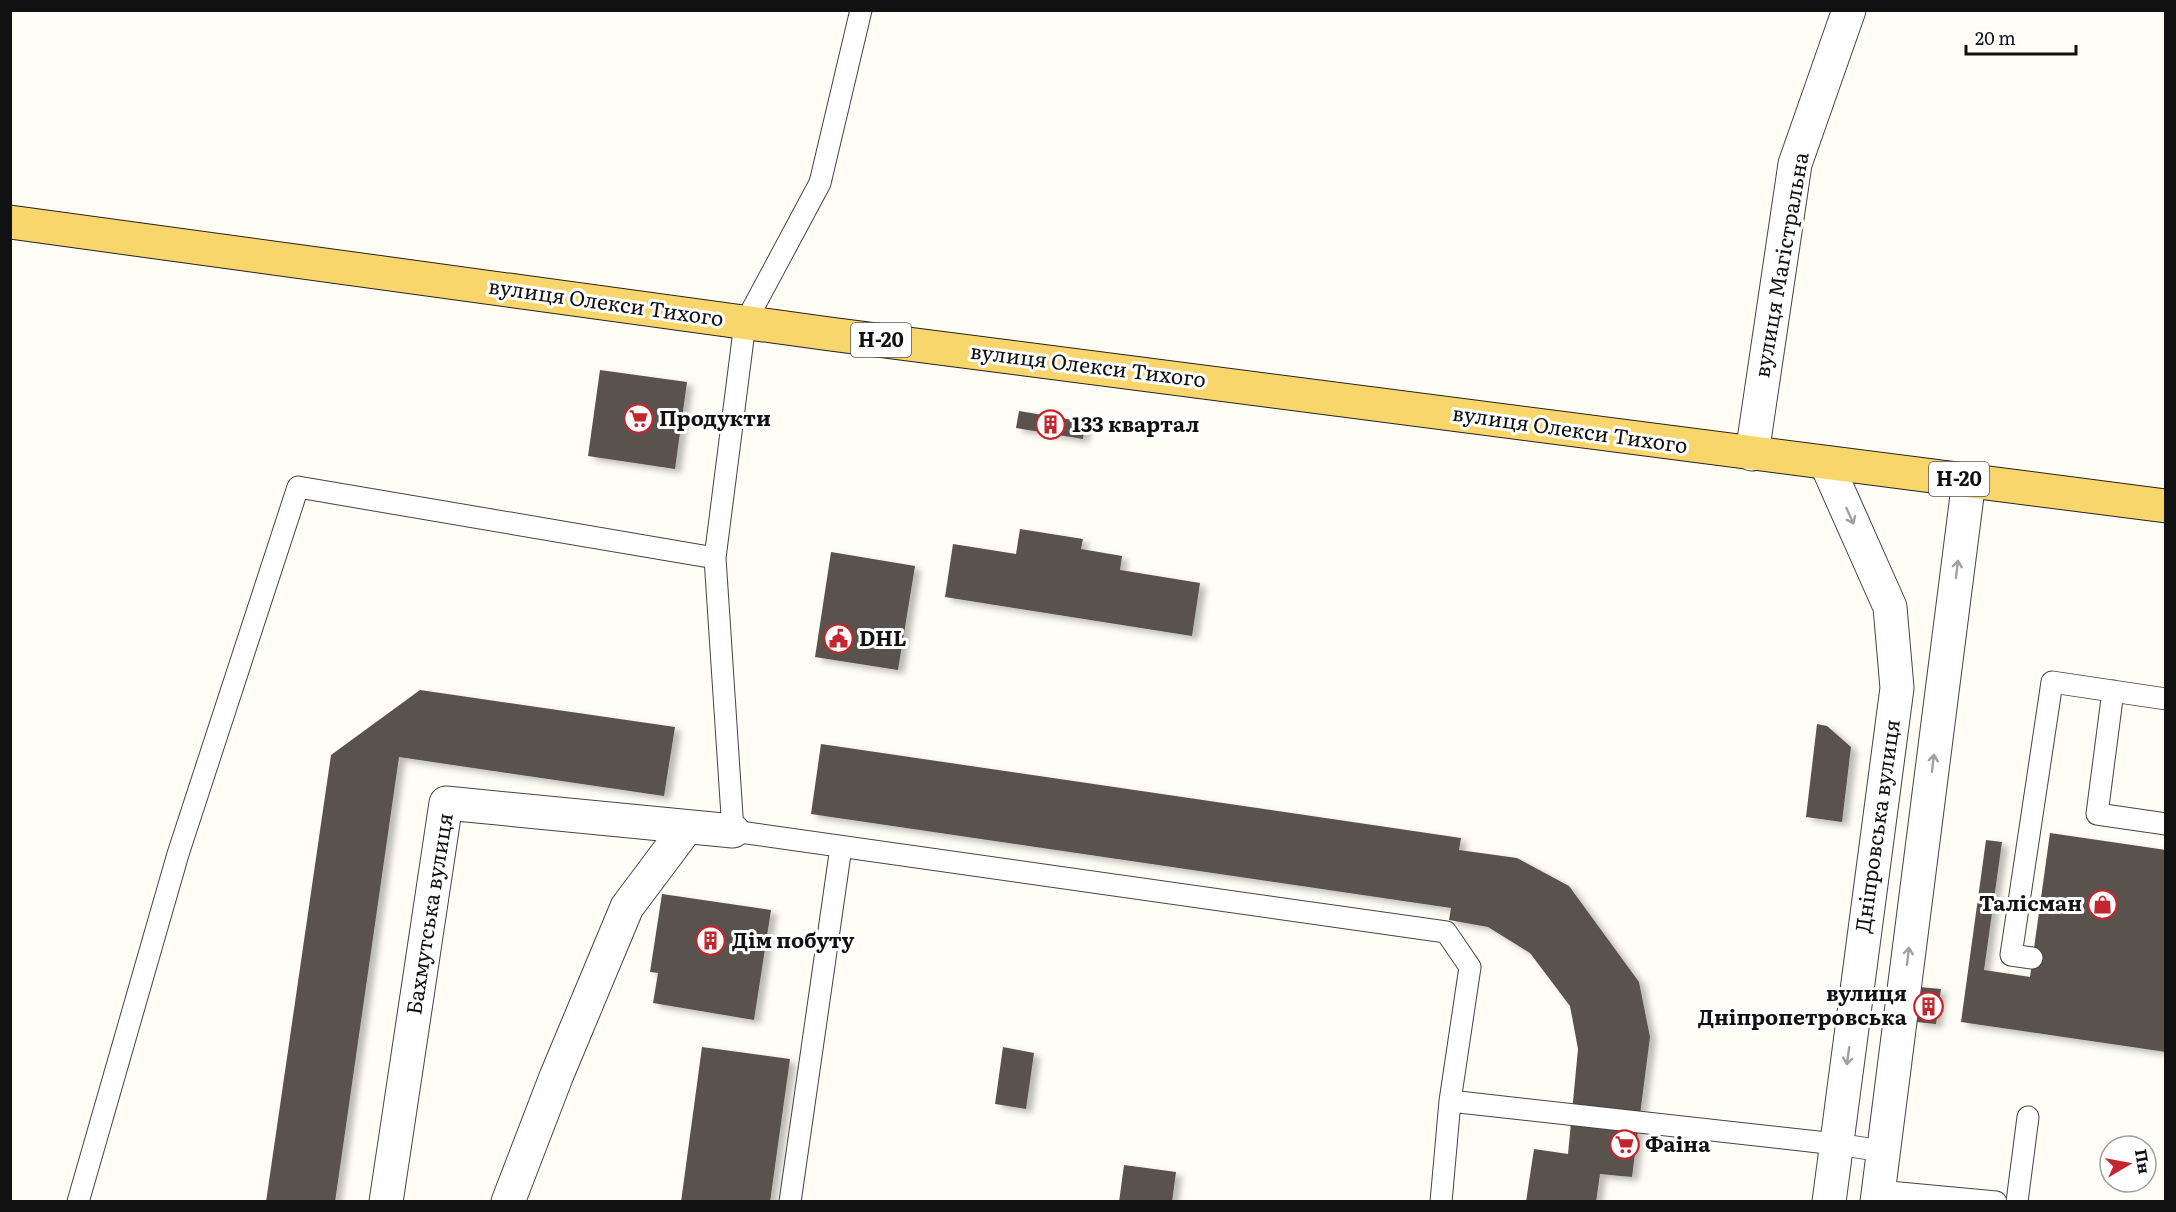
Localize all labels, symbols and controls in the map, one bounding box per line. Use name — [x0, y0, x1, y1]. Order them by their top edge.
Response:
scale bar — [1966, 18, 2076, 56]
text: 20 m — [1975, 24, 2016, 51]
street label: вулиця Магістральна — [1744, 149, 1815, 380]
street label: вулиця Олекси Тихого — [487, 269, 726, 332]
road number: Н-20 — [851, 323, 911, 357]
street label: вулиця Олекси Тихого — [969, 334, 1208, 393]
street label: вулиця Олекси Тихого — [1451, 396, 1690, 459]
place label: Продукти — [659, 401, 771, 432]
supermarket icon: Продукти — [622, 403, 654, 435]
place label: 133 квартал — [1072, 407, 1199, 438]
building icon: 133 квартал — [1035, 409, 1067, 441]
road number: Н-20 — [1929, 462, 1989, 496]
one-way arrow — [1844, 507, 1856, 525]
one-way arrow — [1952, 560, 1963, 580]
place label: DHL — [859, 621, 907, 652]
public building icon: DHL — [822, 623, 854, 655]
street label: Дніпровська вулиця — [1845, 717, 1906, 934]
one-way arrow — [1927, 753, 1938, 773]
street label: Бахмутська вулиця — [396, 810, 459, 1017]
place label: Талісман — [1979, 886, 2082, 917]
shop icon: Талісман — [2087, 888, 2119, 920]
place label: Дім побуту — [732, 923, 854, 954]
building icon: Дім побуту — [695, 925, 727, 957]
one-way arrow — [1903, 947, 1914, 966]
place label: вулиця Дніпропетровська — [1698, 976, 1908, 1031]
building icon: вулиця Дніпропетровська — [1912, 990, 1944, 1022]
one-way arrow — [1842, 1046, 1853, 1066]
place label: Фаіна — [1645, 1127, 1711, 1158]
supermarket icon: Фаіна — [1608, 1129, 1640, 1161]
north arrow — [2098, 1134, 2158, 1194]
text: Пн — [2130, 1147, 2158, 1176]

